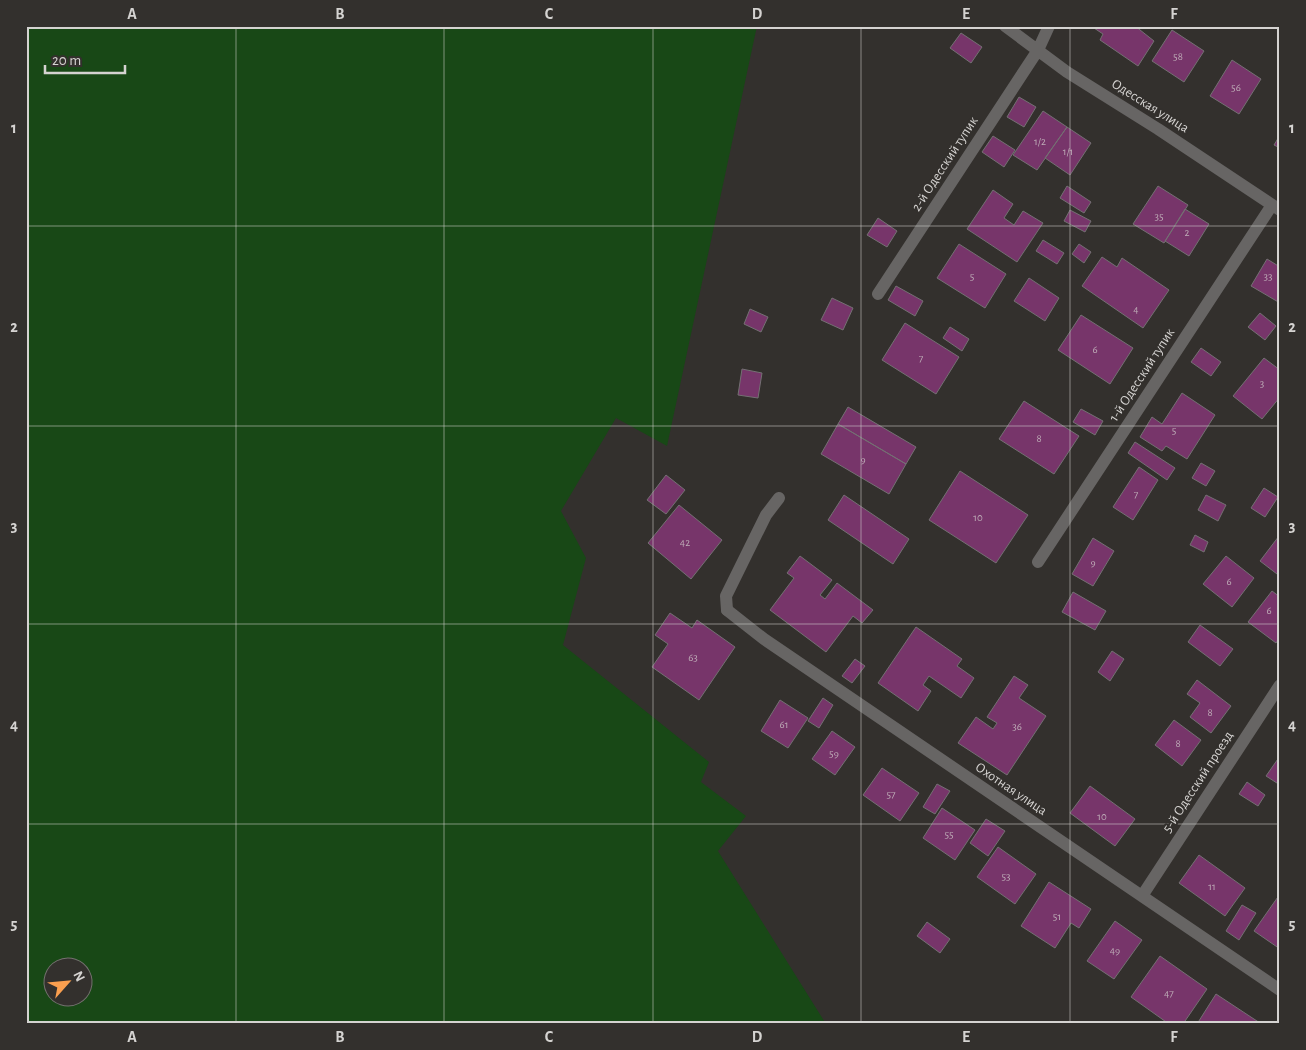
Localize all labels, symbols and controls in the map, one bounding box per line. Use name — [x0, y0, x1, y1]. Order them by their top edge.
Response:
text: A — [127, 6, 137, 22]
text: B — [335, 6, 345, 22]
text: C — [545, 6, 554, 22]
text: D — [752, 6, 763, 22]
text: E — [962, 6, 970, 22]
text: F — [1170, 6, 1178, 22]
scale bar — [45, 42, 125, 74]
house number: 58 — [1173, 51, 1183, 62]
text: 20 m — [52, 53, 81, 68]
street label: Одесская улица — [1109, 77, 1192, 136]
house number: 56 — [1231, 82, 1241, 93]
street label: 2-й Одесский тупик — [909, 114, 981, 214]
text: 1 — [11, 120, 17, 136]
text: 1 — [1289, 120, 1295, 136]
house number: 1/2 — [1034, 136, 1046, 147]
house number: 1/1 — [1063, 146, 1073, 157]
house number: 35 — [1154, 211, 1164, 222]
house number: 2 — [1184, 227, 1190, 238]
house number: 5 — [970, 271, 975, 282]
house number: 33 — [1263, 271, 1273, 282]
house number: 4 — [1133, 304, 1139, 315]
text: 2 — [10, 319, 18, 335]
text: 2 — [1288, 319, 1296, 335]
street label: 1-й Одесский тупик — [1107, 325, 1178, 424]
house number: 6 — [1092, 344, 1098, 355]
house number: 7 — [919, 353, 924, 364]
house number: 3 — [1260, 378, 1265, 389]
house number: 5 — [1172, 425, 1177, 436]
house number: 8 — [1036, 433, 1042, 444]
house number: 9 — [860, 454, 866, 465]
house number: 7 — [1134, 489, 1139, 500]
house number: 10 — [973, 512, 983, 523]
text: 3 — [11, 518, 18, 534]
text: 3 — [1289, 518, 1296, 534]
house number: 42 — [680, 537, 690, 548]
house number: 9 — [1090, 557, 1096, 568]
house number: 6 — [1226, 576, 1232, 587]
house number: 6 — [1266, 605, 1272, 616]
house number: 63 — [688, 652, 698, 663]
house number: 8 — [1207, 707, 1213, 718]
text: 4 — [10, 717, 18, 733]
text: 4 — [1288, 717, 1296, 733]
house number: 61 — [780, 719, 788, 730]
house number: 36 — [1012, 721, 1022, 732]
street label: 5-й Одесский проезд — [1160, 729, 1236, 835]
house number: 8 — [1175, 738, 1181, 749]
house number: 59 — [829, 748, 839, 759]
street label: Охотная улица — [973, 760, 1050, 818]
house number: 57 — [886, 789, 896, 800]
house number: 10 — [1097, 811, 1107, 822]
house number: 55 — [944, 829, 954, 840]
house number: 53 — [1001, 871, 1011, 882]
house number: 11 — [1208, 881, 1216, 892]
house number: 51 — [1053, 911, 1061, 922]
text: 5 — [11, 916, 18, 932]
text: 5 — [1289, 916, 1296, 932]
house number: 49 — [1110, 945, 1120, 956]
north arrow — [42, 958, 92, 1008]
text: N — [70, 969, 87, 984]
house number: 47 — [1164, 988, 1174, 999]
text: A — [127, 1029, 137, 1045]
text: B — [335, 1029, 345, 1045]
text: C — [545, 1029, 554, 1045]
text: D — [752, 1029, 763, 1045]
text: E — [962, 1029, 970, 1045]
text: F — [1170, 1029, 1178, 1045]

